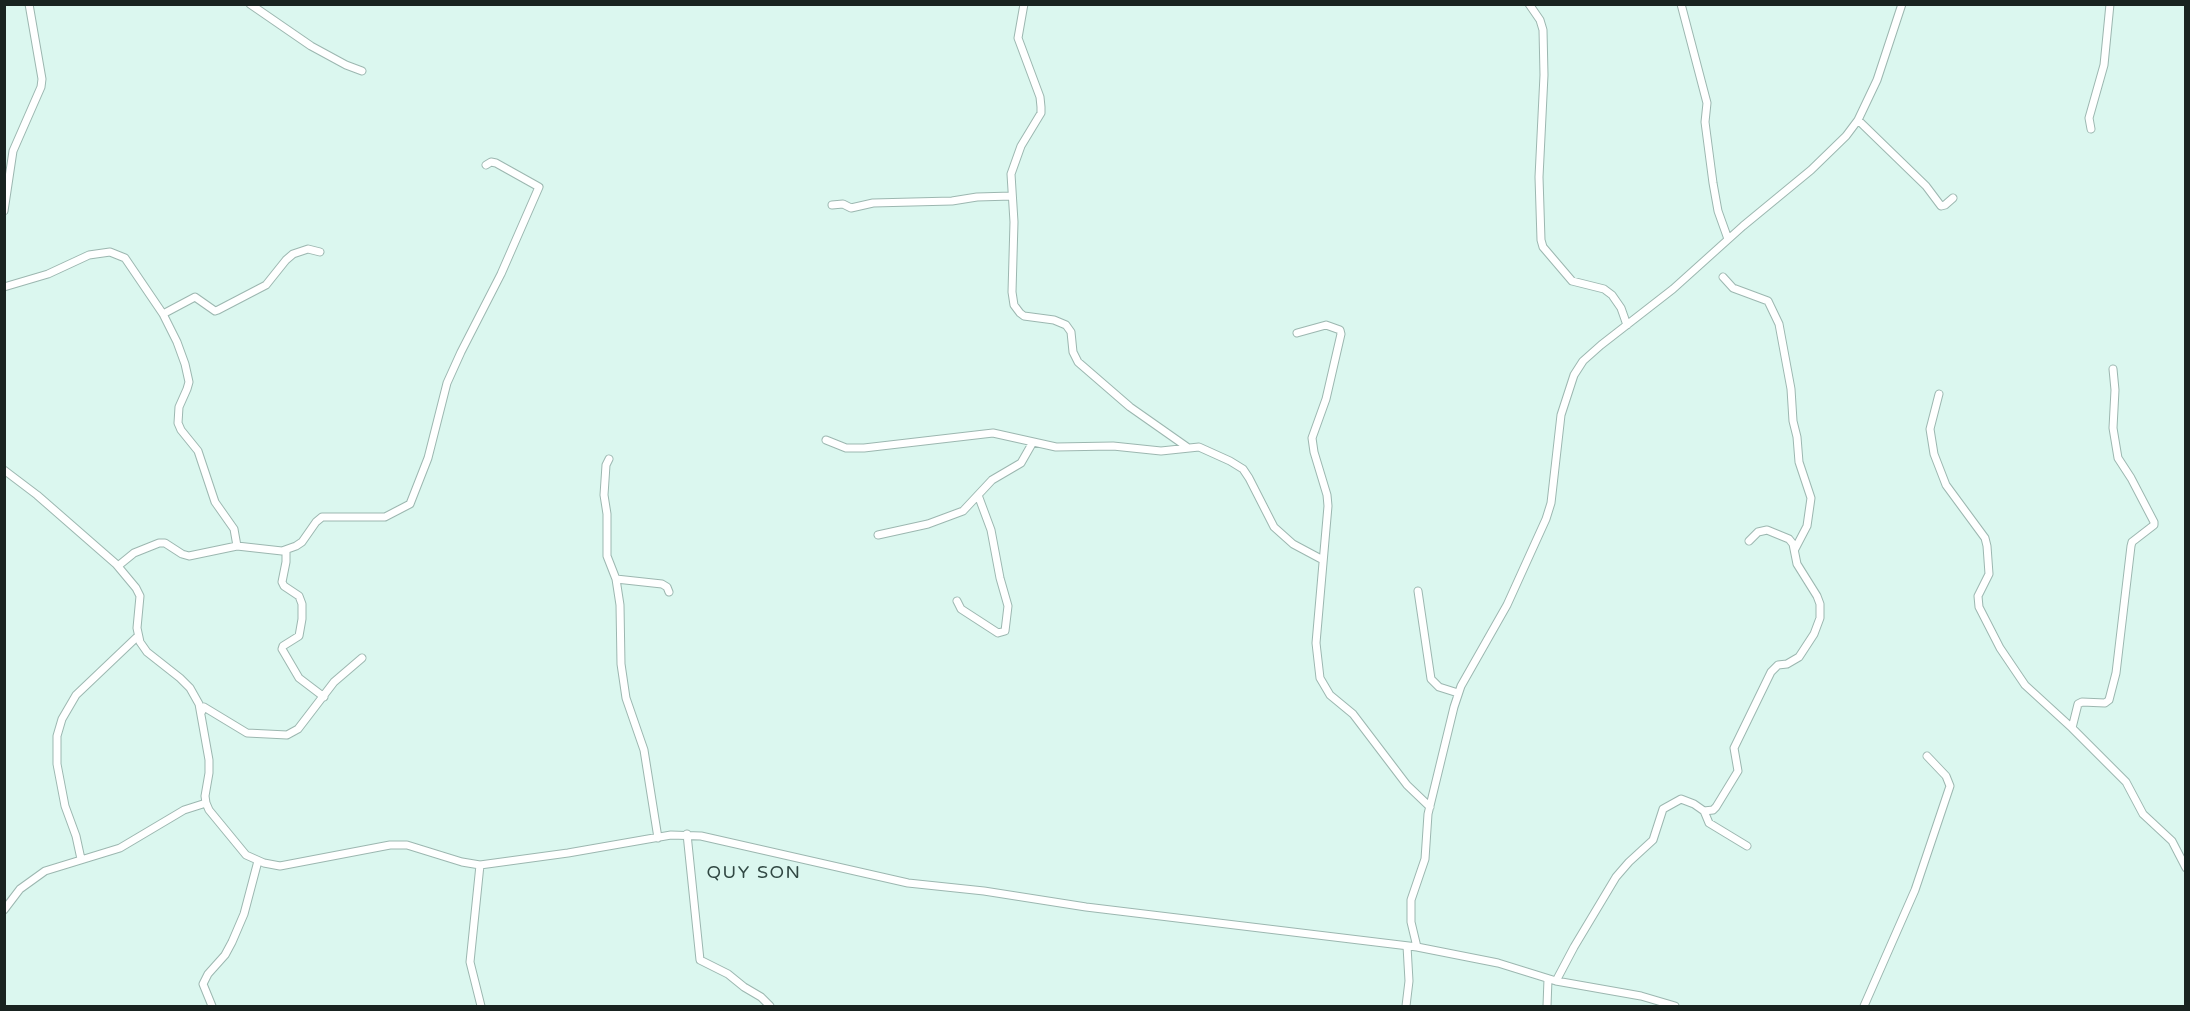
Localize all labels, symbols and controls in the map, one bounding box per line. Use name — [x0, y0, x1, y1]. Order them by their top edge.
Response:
district label: QUY SON — [706, 862, 802, 884]

